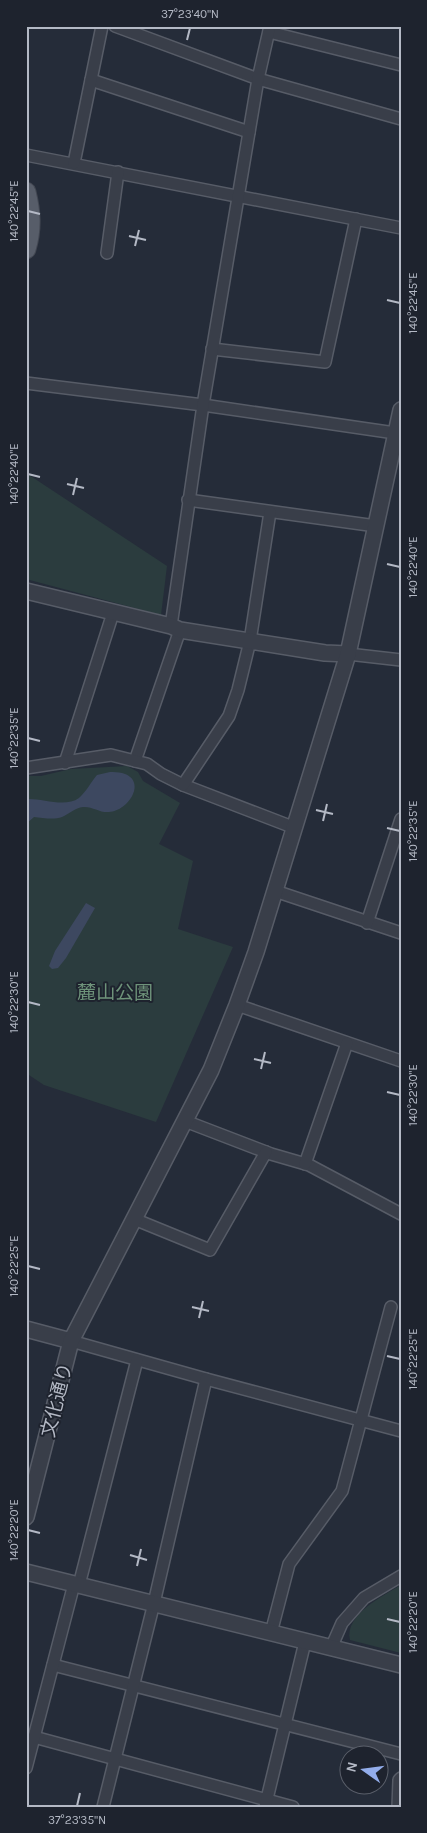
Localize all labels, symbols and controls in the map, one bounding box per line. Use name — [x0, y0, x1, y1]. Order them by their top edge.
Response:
text: 37°23'40"N — [161, 7, 219, 21]
text: 140°22'45"E — [7, 180, 21, 242]
text: 140°22'45"E — [406, 272, 420, 334]
text: 140°22'40"E — [7, 443, 21, 505]
text: 140°22'40"E — [406, 536, 420, 598]
text: 140°22'35"E — [7, 707, 21, 769]
text: 140°22'35"E — [406, 800, 420, 862]
text: 140°22'30"E — [7, 971, 21, 1033]
park label: 麓山公園 — [77, 982, 153, 1004]
text: 140°22'30"E — [406, 1064, 420, 1126]
text: 140°22'25"E — [7, 1235, 21, 1297]
text: 140°22'25"E — [406, 1328, 420, 1390]
street label: 文化通り — [37, 1361, 77, 1440]
text: 140°22'20"E — [7, 1499, 21, 1561]
text: 140°22'20"E — [406, 1591, 420, 1653]
north arrow — [340, 1746, 390, 1796]
text: N — [342, 1760, 361, 1774]
text: 37°23'35"N — [48, 1813, 106, 1827]

